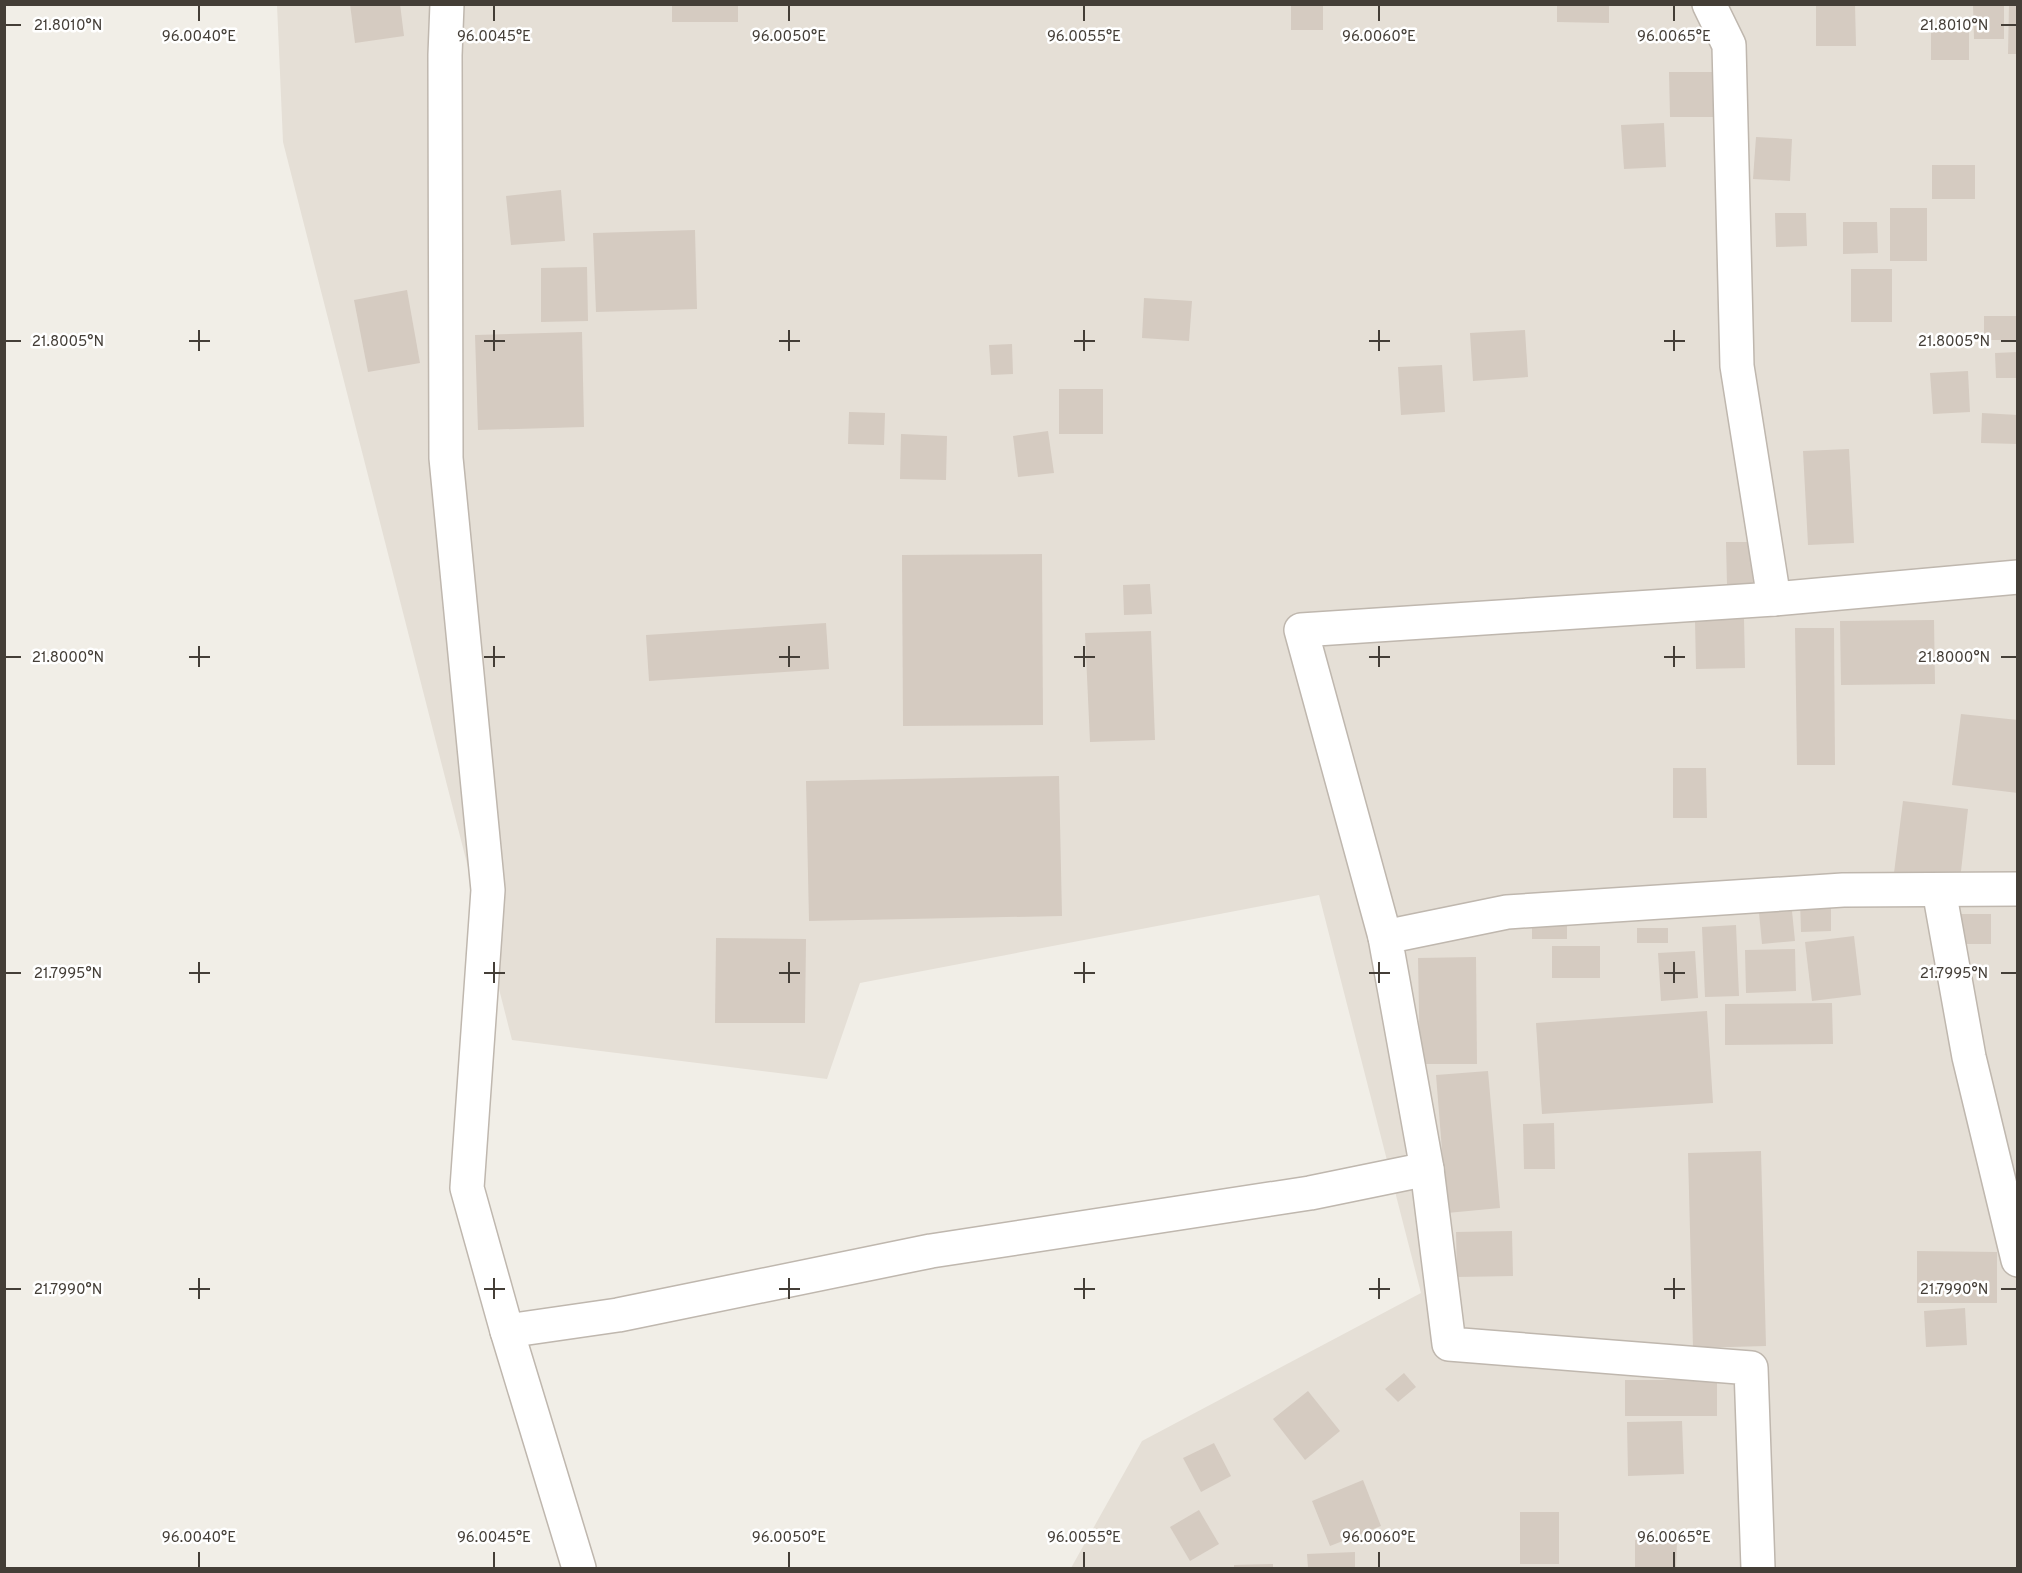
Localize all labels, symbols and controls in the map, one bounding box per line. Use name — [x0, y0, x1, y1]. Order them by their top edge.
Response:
text: 21.8010°N — [34, 17, 102, 36]
text: 21.8010°N — [1920, 17, 1988, 36]
text: 96.0040°E — [162, 28, 236, 47]
text: 96.0045°E — [457, 28, 531, 47]
text: 96.0050°E — [752, 28, 826, 47]
text: 96.0055°E — [1047, 28, 1121, 47]
text: 96.0060°E — [1342, 28, 1416, 47]
text: 96.0065°E — [1637, 28, 1711, 47]
text: 21.8005°N — [32, 333, 104, 352]
text: 21.8005°N — [1918, 333, 1990, 352]
text: 21.8000°N — [32, 649, 104, 668]
text: 21.8000°N — [1918, 649, 1990, 668]
text: 21.7995°N — [34, 965, 102, 984]
text: 21.7995°N — [1920, 965, 1988, 984]
text: 21.7990°N — [34, 1281, 102, 1300]
text: 21.7990°N — [1920, 1281, 1988, 1300]
text: 96.0040°E — [162, 1529, 236, 1548]
text: 96.0045°E — [457, 1529, 531, 1548]
text: 96.0050°E — [752, 1529, 826, 1548]
text: 96.0055°E — [1047, 1529, 1121, 1548]
text: 96.0060°E — [1342, 1529, 1416, 1548]
text: 96.0065°E — [1637, 1529, 1711, 1548]

